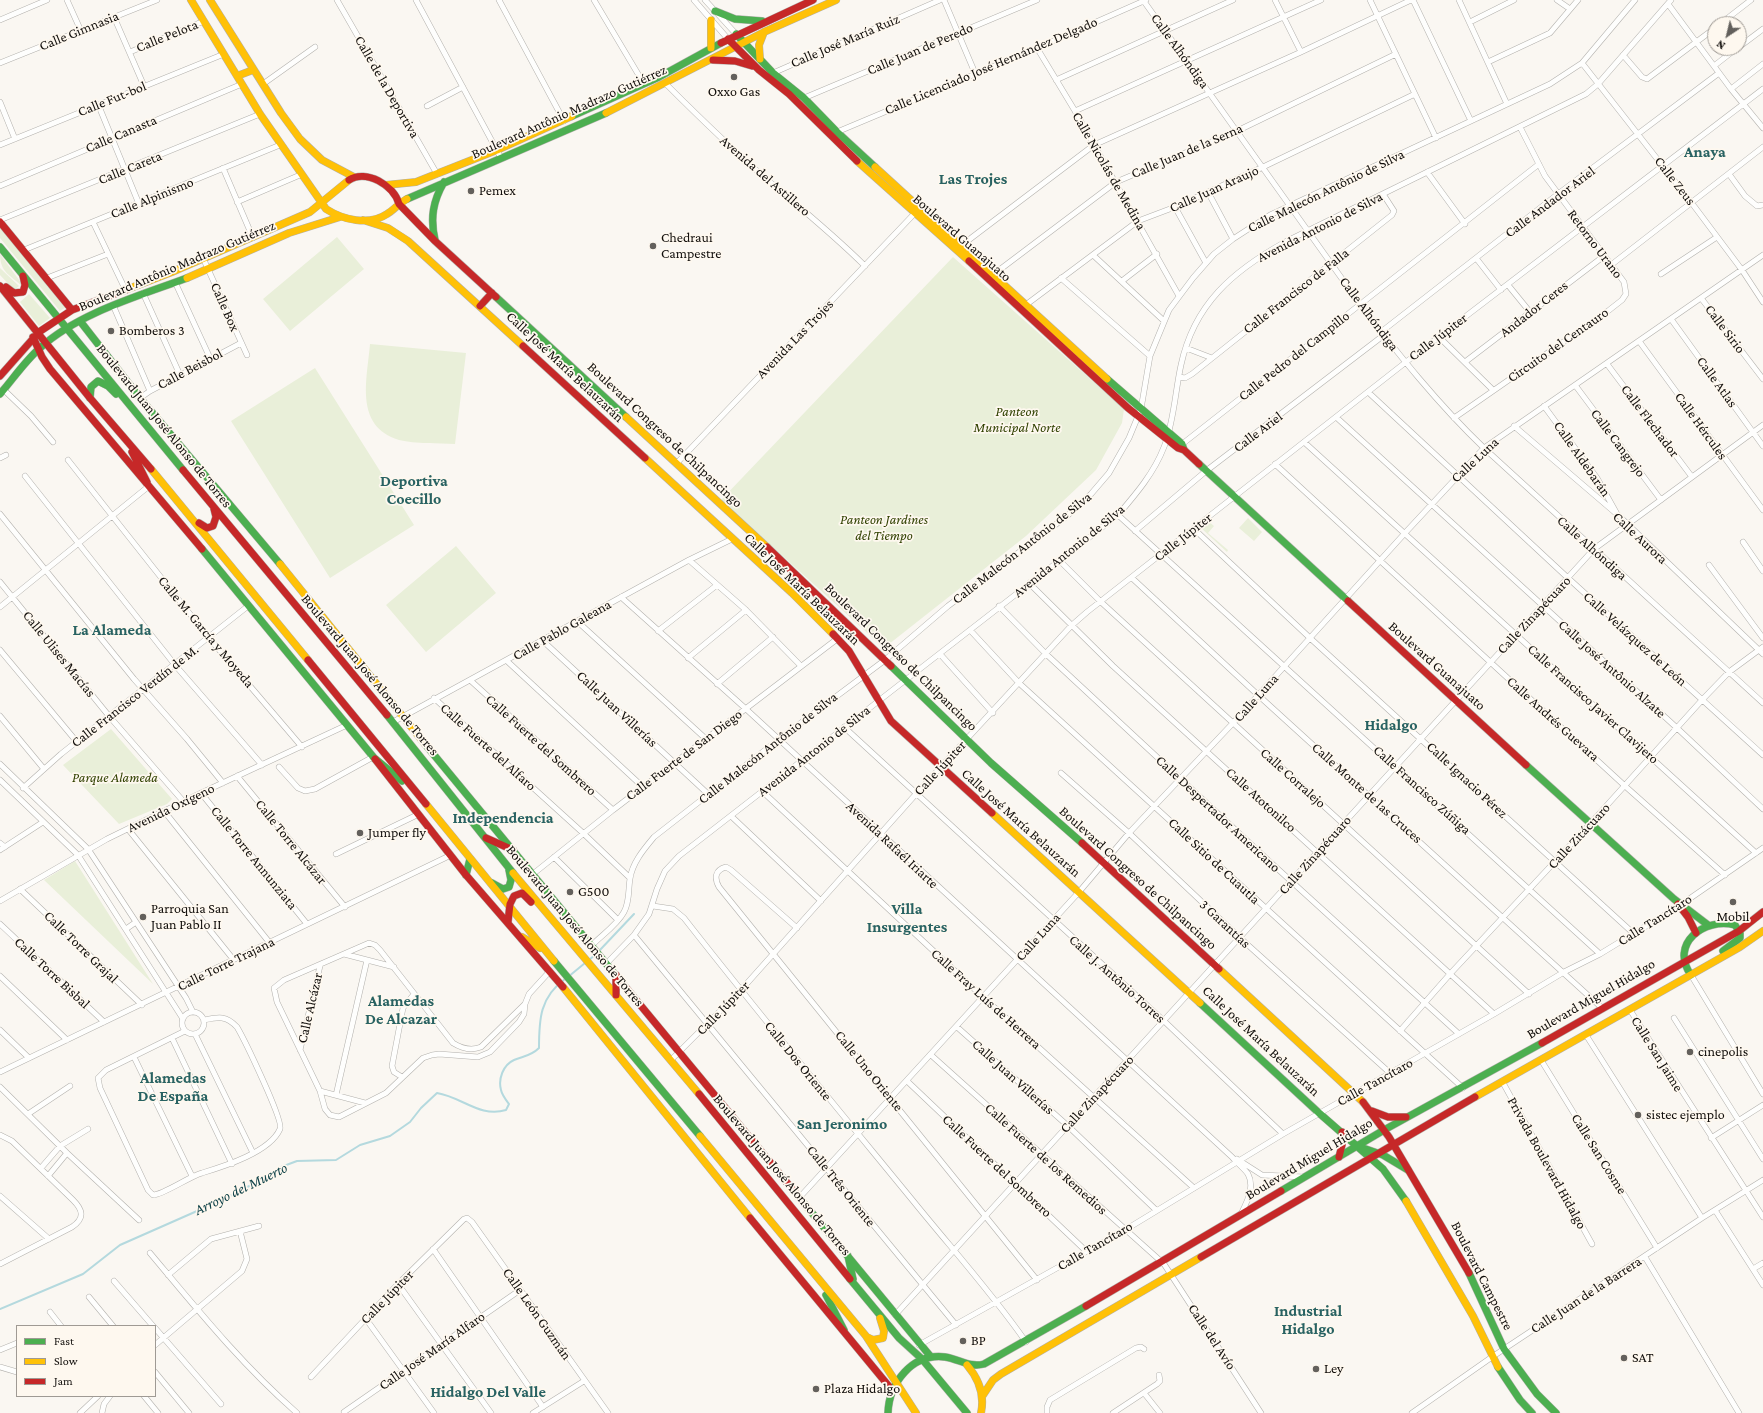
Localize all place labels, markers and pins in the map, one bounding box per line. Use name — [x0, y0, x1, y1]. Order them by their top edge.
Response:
marker: Oxxo Gas — [729, 72, 739, 82]
place label: Oxxo Gas — [708, 84, 760, 100]
place label: Pemex — [479, 183, 516, 199]
marker: Pemex — [466, 186, 476, 196]
place label: Chedraui Campestre — [661, 230, 721, 262]
marker: Chedraui Campestre — [648, 241, 658, 251]
place label: Bomberos 3 — [119, 323, 185, 339]
marker: Bomberos 3 — [106, 326, 116, 336]
place label: Jumper fly — [368, 825, 426, 841]
marker: Jumper fly — [355, 828, 365, 838]
place label: G500 — [578, 884, 609, 900]
marker: G500 — [565, 887, 575, 897]
marker: Mobil — [1728, 897, 1738, 907]
place label: Parroquia San Juan Pablo II — [151, 901, 229, 934]
place label: Mobil — [1716, 909, 1750, 925]
marker: Parroquia San Juan Pablo II — [138, 912, 148, 922]
place label: cinepolis — [1698, 1044, 1748, 1060]
marker: cinepolis — [1685, 1047, 1695, 1057]
place label: sistec ejemplo — [1646, 1107, 1725, 1123]
marker: sistec ejemplo — [1633, 1110, 1643, 1120]
place label: BP — [971, 1333, 986, 1349]
marker: BP — [958, 1336, 968, 1346]
place label: SAT — [1632, 1350, 1654, 1366]
marker: SAT — [1619, 1353, 1629, 1363]
place label: Ley — [1324, 1361, 1344, 1377]
marker: Ley — [1311, 1364, 1321, 1374]
place label: Plaza Hidalgo — [824, 1381, 900, 1397]
marker: Plaza Hidalgo — [811, 1384, 821, 1394]

